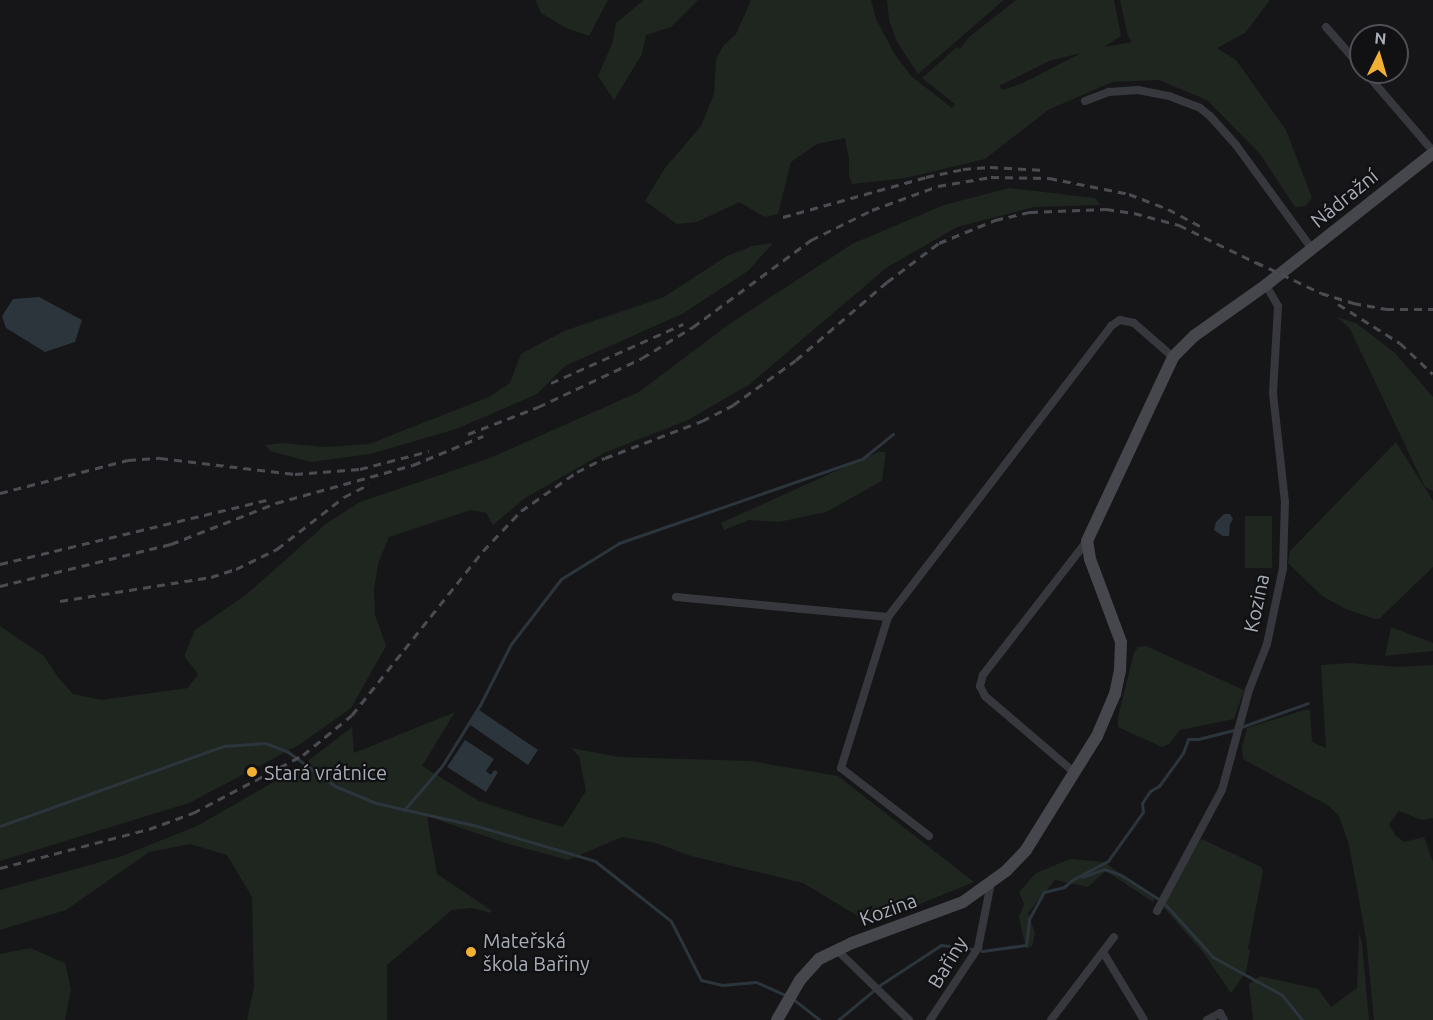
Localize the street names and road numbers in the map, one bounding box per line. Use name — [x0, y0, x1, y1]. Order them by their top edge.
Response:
street label: Nádražní — [1306, 164, 1382, 232]
street label: Kozina — [1238, 572, 1274, 634]
street label: Kozina — [856, 888, 920, 930]
street label: Bařiny — [922, 932, 972, 992]

